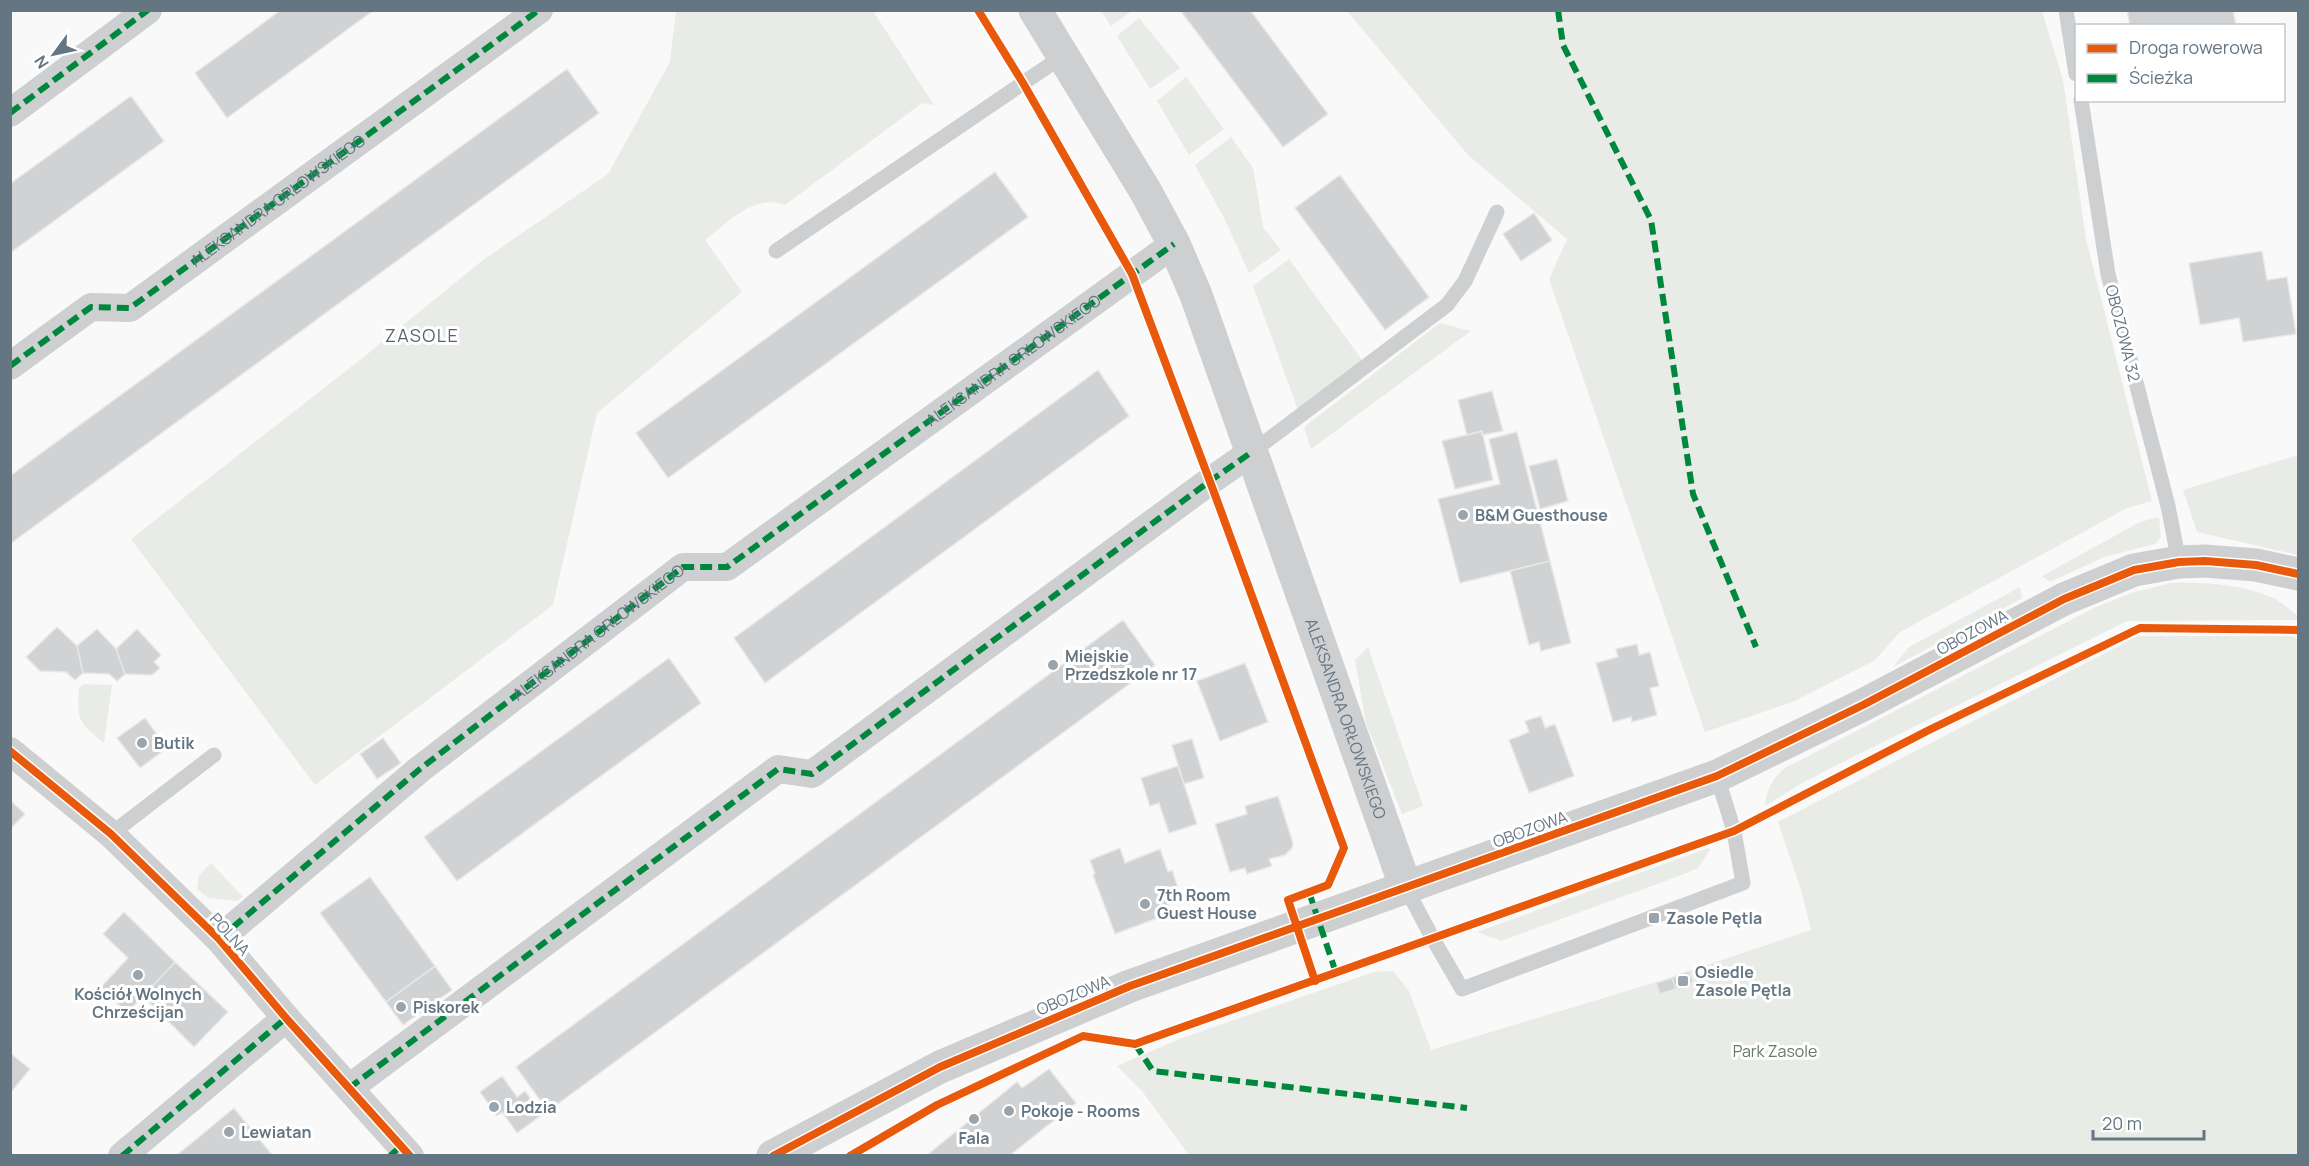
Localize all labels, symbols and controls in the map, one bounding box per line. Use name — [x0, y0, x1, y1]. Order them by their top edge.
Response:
north arrow — [24, 24, 84, 84]
legend — [2075, 24, 2285, 102]
text: Droga rowerowa — [2129, 35, 2263, 59]
text: N — [29, 51, 54, 73]
text: Ścieżka — [2129, 65, 2193, 89]
street label: ALEKSANDRA ORŁOWSKIEGO — [186, 129, 370, 272]
street label: OBOZOWA 32 — [2100, 282, 2146, 384]
street label: ALEKSANDRA ORŁOWSKIEGO — [921, 289, 1106, 431]
district label: ZASOLE — [385, 323, 459, 347]
place label: B&M Guesthouse — [1475, 504, 1608, 526]
marker: B&M Guesthouse — [1456, 508, 1470, 522]
street label: ALEKSANDRA ORŁOWSKIEGO — [508, 559, 689, 705]
street label: OBOZOWA — [1932, 604, 2012, 660]
street label: ALEKSANDRA ORŁOWSKIEGO — [1300, 615, 1392, 822]
place label: Miejskie Przedszkole nr 17 — [1065, 645, 1197, 685]
marker: Miejskie Przedszkole nr 17 — [1046, 658, 1060, 672]
place label: Butik — [154, 732, 195, 754]
marker: Butik — [135, 736, 149, 750]
street label: OBOZOWA — [1490, 805, 1570, 853]
place label: 7th Room Guest House — [1157, 884, 1257, 924]
marker: 7th Room Guest House — [1138, 897, 1152, 911]
place label: Zasole Pętla — [1666, 907, 1762, 929]
street label: POLNA — [205, 908, 255, 960]
marker: Zasole Pętla — [1647, 911, 1661, 925]
place label: Osiedle Zasole Pętla — [1695, 961, 1791, 1001]
marker: Kościół Wolnych Chrześcijan — [131, 968, 145, 982]
street label: OBOZOWA — [1033, 970, 1113, 1020]
marker: Osiedle Zasole Pętla — [1676, 974, 1690, 988]
place label: Kościół Wolnych Chrześcijan — [74, 983, 202, 1023]
place label: Piskorek — [413, 996, 480, 1018]
marker: Piskorek — [394, 1000, 408, 1014]
park label: Park Zasole — [1733, 1040, 1817, 1062]
place label: Lodzia — [506, 1096, 557, 1118]
marker: Lodzia — [487, 1100, 501, 1114]
place label: Pokoje - Rooms — [1021, 1100, 1140, 1122]
scale bar — [2093, 1103, 2204, 1141]
marker: Pokoje - Rooms — [1002, 1104, 1016, 1118]
text: 20 m — [2102, 1111, 2142, 1135]
marker: Fala — [967, 1112, 981, 1126]
place label: Lewiatan — [241, 1121, 312, 1143]
marker: Lewiatan — [222, 1125, 236, 1139]
place label: Fala — [959, 1127, 989, 1149]

